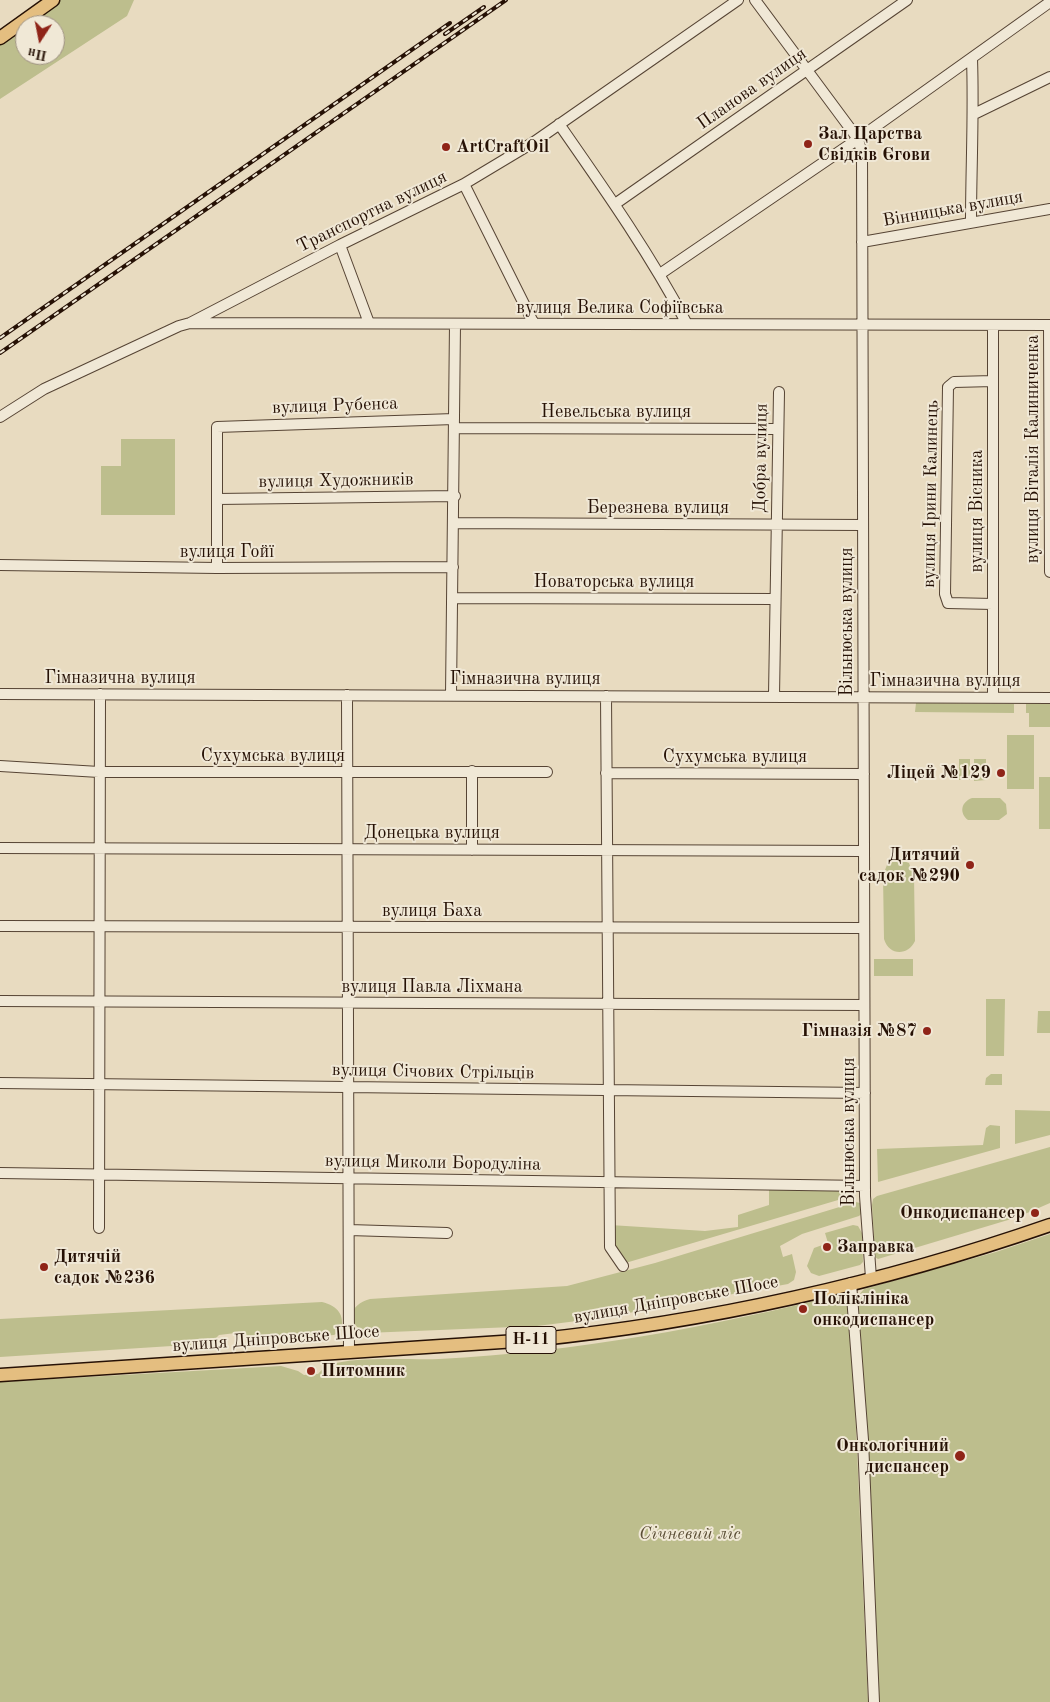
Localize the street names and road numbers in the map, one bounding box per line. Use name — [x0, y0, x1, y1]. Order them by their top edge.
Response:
street label: Планова вулиця — [693, 43, 811, 135]
street label: Транспортна вулиця — [293, 166, 451, 258]
street label: Вінницька вулиця — [881, 186, 1025, 232]
street label: вулиця Велика Софіївська — [516, 297, 724, 319]
street label: вулиця Віталія Калиниченка — [1022, 335, 1044, 563]
street label: вулиця Рубенса — [272, 393, 398, 419]
street label: вулиця Ірини Калинець — [919, 400, 943, 588]
street label: Невельська вулиця — [541, 401, 691, 423]
street label: Добра вулиця — [749, 403, 773, 513]
street label: вулиця Вісника — [966, 450, 988, 572]
street label: вулиця Художників — [258, 469, 414, 493]
street label: Березнева вулиця — [587, 497, 729, 519]
street label: вулиця Гойї — [180, 541, 274, 563]
street label: Вільнюська вулиця — [836, 547, 858, 697]
street label: Новаторська вулиця — [534, 571, 694, 593]
street label: Гімназична вулиця — [44, 667, 196, 689]
street label: Гімназична вулиця — [449, 668, 601, 690]
street label: Гімназична вулиця — [869, 670, 1021, 692]
street label: Сухумська вулиця — [201, 745, 345, 767]
street label: Сухумська вулиця — [663, 746, 807, 768]
street label: Донецька вулиця — [364, 822, 500, 844]
street label: вулиця Баха — [382, 900, 482, 922]
street label: вулиця Павла Ліхмана — [341, 976, 523, 998]
street label: Вільнюська вулиця — [838, 1057, 860, 1207]
street label: вулиця Січових Стрільців — [332, 1059, 534, 1085]
street label: вулиця Миколи Бородуліна — [325, 1150, 541, 1176]
street label: вулиця Дніпровське Шосе — [572, 1271, 780, 1329]
street label: вулиця Дніпровське Шосе — [172, 1321, 380, 1357]
road number: Н-11 — [506, 1326, 556, 1354]

